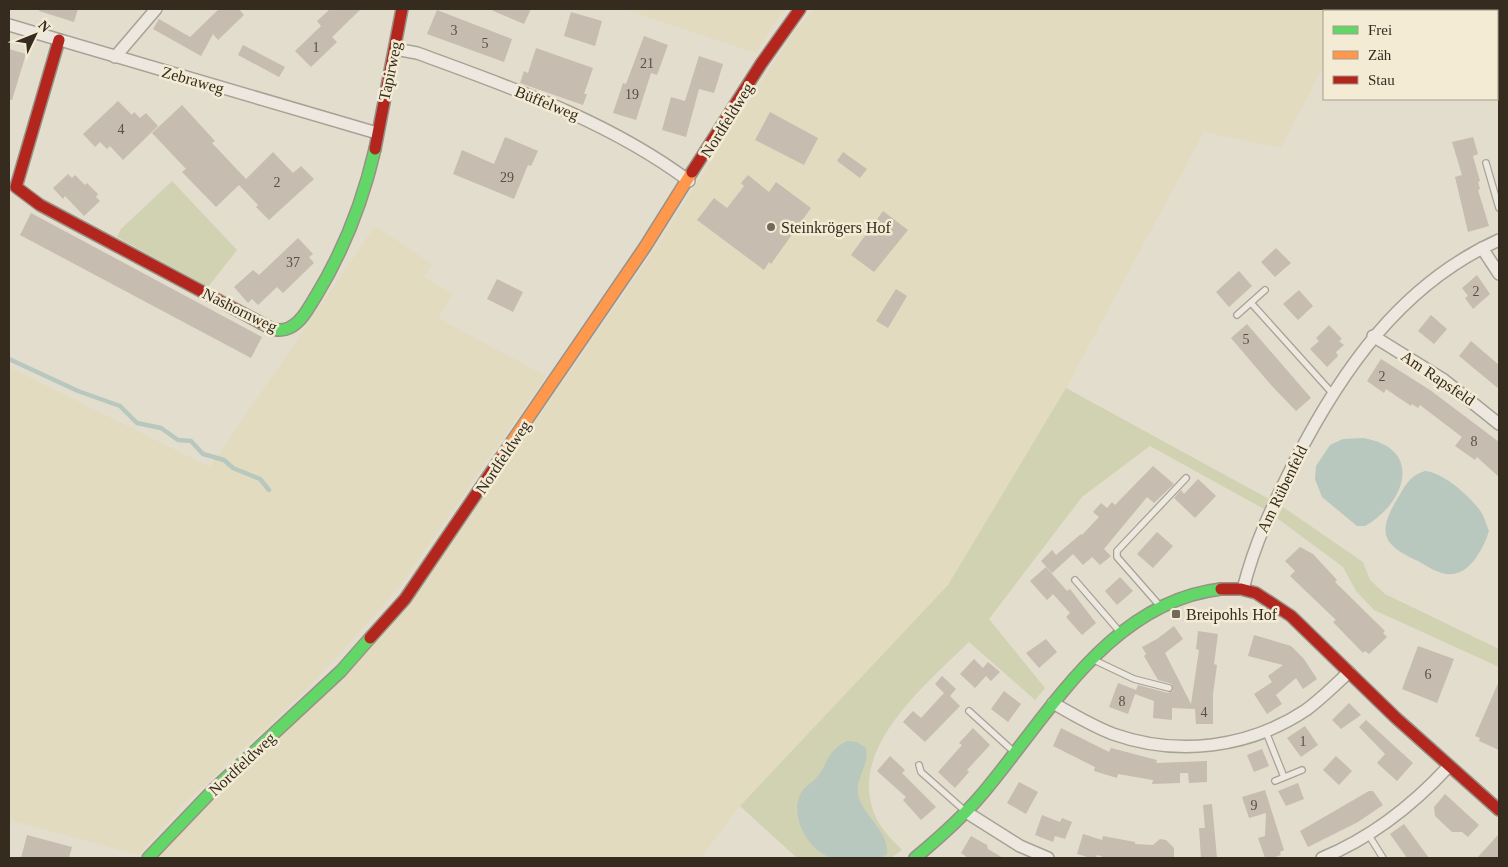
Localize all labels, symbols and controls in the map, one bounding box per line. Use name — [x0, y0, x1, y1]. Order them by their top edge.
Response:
north arrow — [10, 10, 60, 60]
legend — [1323, 10, 1498, 100]
text: N — [35, 18, 53, 35]
text: Frei — [1368, 22, 1392, 38]
house number: 3 — [451, 23, 458, 38]
house number: 5 — [482, 36, 489, 51]
house number: 1 — [313, 40, 320, 55]
street label: Tapirweg — [375, 40, 406, 102]
text: Zäh — [1368, 47, 1392, 63]
house number: 21 — [640, 56, 654, 71]
street label: Zebraweg — [160, 63, 226, 98]
text: Stau — [1368, 72, 1395, 88]
street label: Nordfeldweg — [697, 80, 757, 161]
street label: Büffelweg — [512, 83, 581, 124]
house number: 19 — [625, 87, 639, 102]
house number: 4 — [118, 122, 125, 137]
house number: 29 — [500, 170, 514, 185]
house number: 2 — [274, 175, 281, 190]
place label: Steinkrögers Hof — [781, 219, 891, 237]
marker: Steinkrögers Hof — [765, 221, 777, 233]
house number: 37 — [286, 255, 300, 270]
house number: 2 — [1473, 284, 1480, 299]
street label: Nashornweg — [199, 285, 280, 336]
house number: 5 — [1243, 332, 1250, 347]
street label: Am Rapsfeld — [1398, 347, 1478, 410]
house number: 2 — [1379, 369, 1386, 384]
street label: Nordfeldweg — [472, 417, 534, 497]
house number: 8 — [1471, 434, 1478, 449]
street label: Am Rübenfeld — [1254, 443, 1310, 535]
place label: Breipohls Hof — [1186, 606, 1278, 624]
marker: Breipohls Hof — [1170, 608, 1182, 620]
house number: 6 — [1425, 667, 1432, 682]
house number: 8 — [1119, 694, 1126, 709]
house number: 4 — [1201, 705, 1208, 720]
street label: Nordfeldweg — [205, 729, 279, 800]
house number: 1 — [1300, 734, 1307, 749]
house number: 9 — [1251, 798, 1258, 813]

